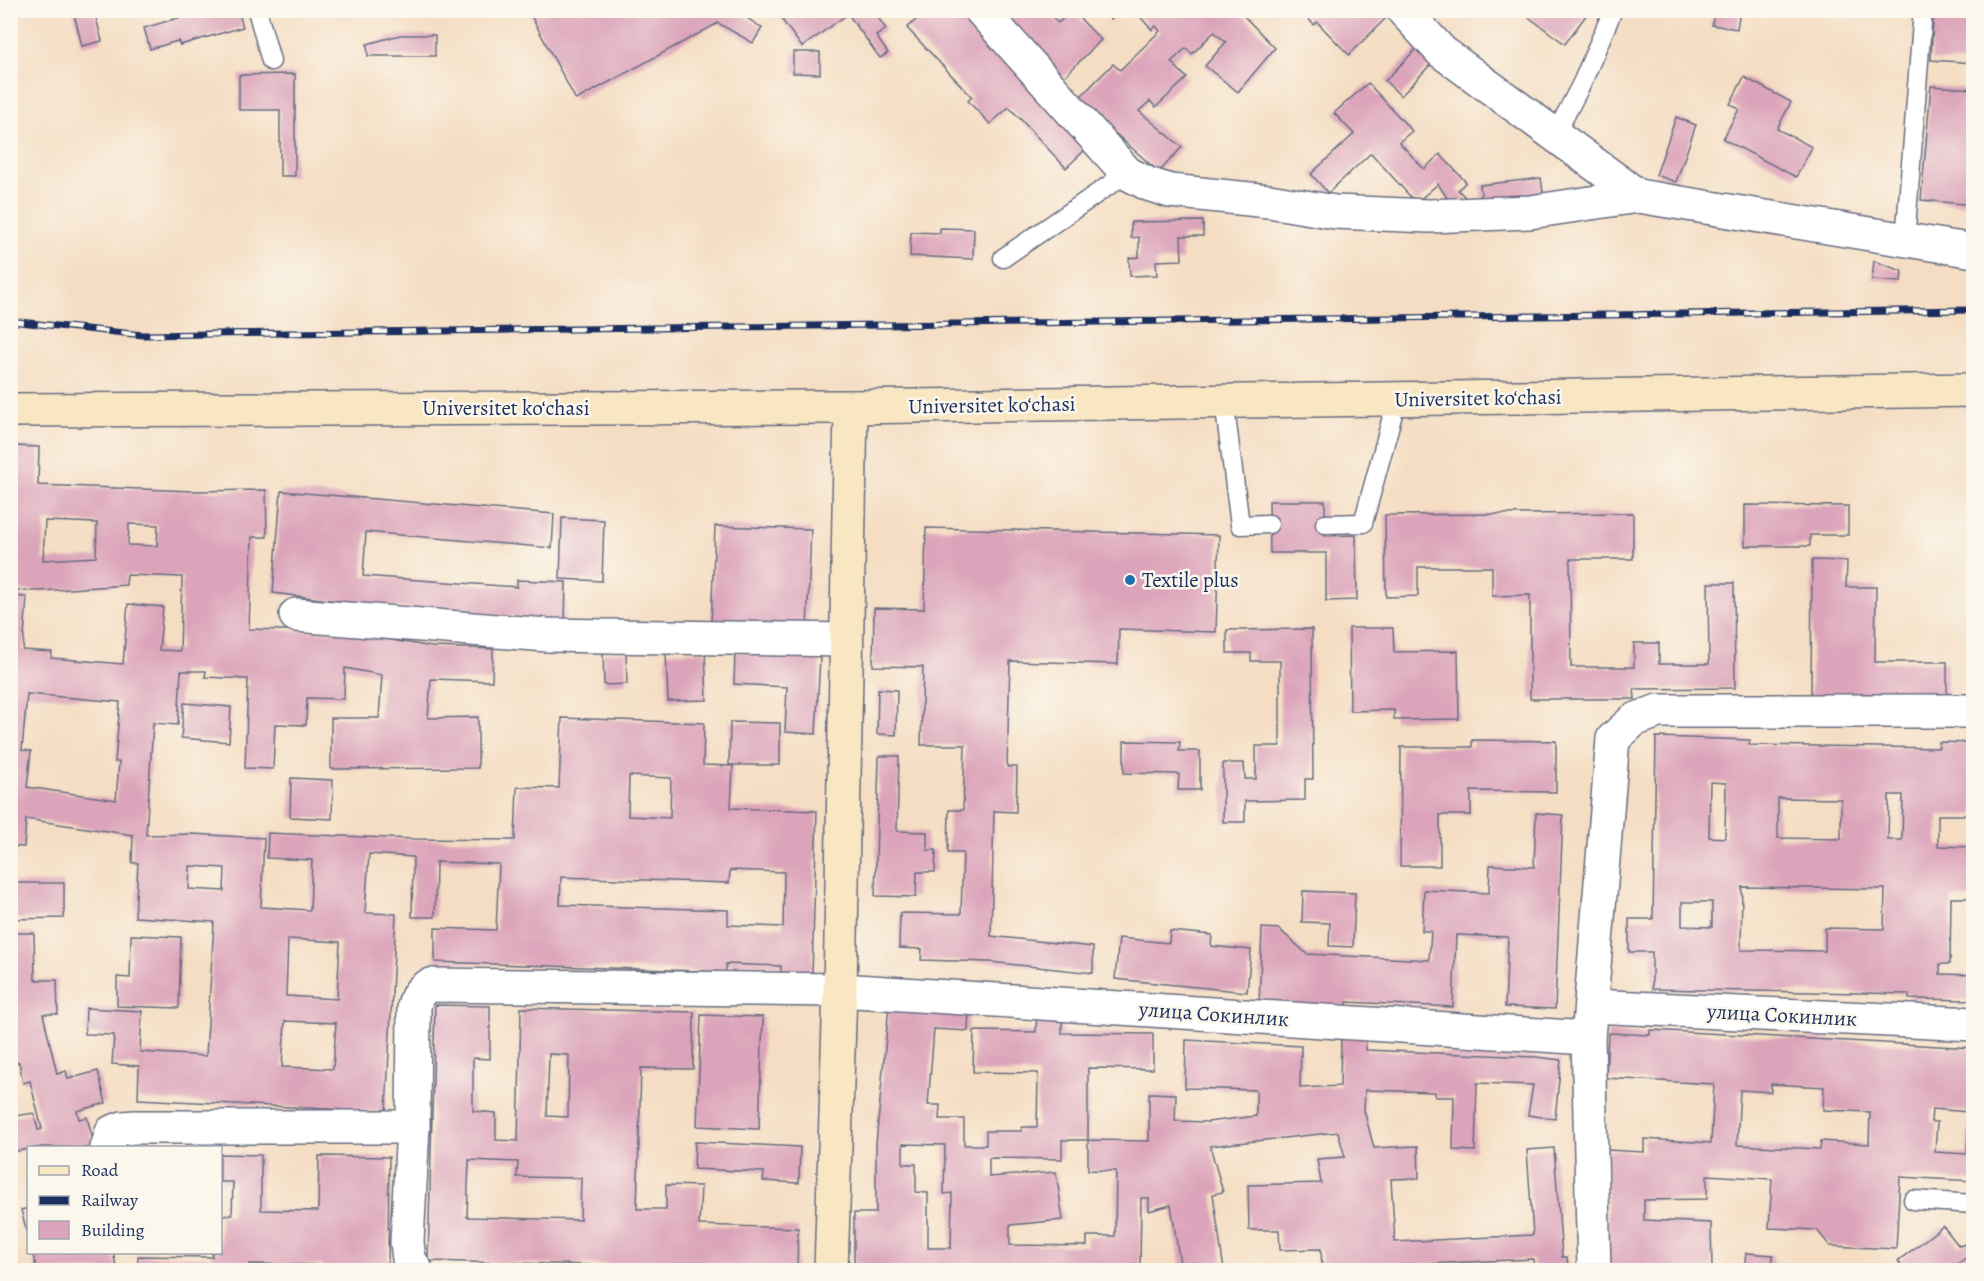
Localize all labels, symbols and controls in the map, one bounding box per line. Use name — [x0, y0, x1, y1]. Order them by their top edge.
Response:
street label: Universitet kо‘chasi — [1394, 383, 1562, 413]
street label: Universitet kо‘chasi — [908, 390, 1076, 420]
street label: Universitet kо‘chasi — [422, 394, 590, 422]
place label: Textile plus — [1142, 566, 1239, 594]
marker: Textile plus — [1123, 573, 1137, 587]
street label: улица Сокинлик — [1137, 995, 1290, 1033]
street label: улица Сокинлик — [1705, 997, 1858, 1033]
legend — [27, 1146, 222, 1254]
text: Road — [81, 1158, 119, 1182]
text: Railway — [81, 1188, 139, 1212]
text: Building — [81, 1218, 145, 1242]

